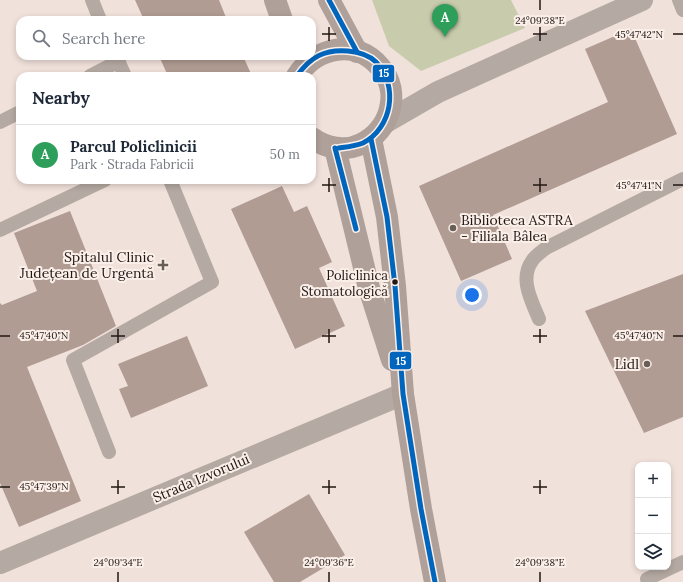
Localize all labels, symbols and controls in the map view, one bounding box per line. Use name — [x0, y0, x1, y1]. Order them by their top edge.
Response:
pin: A — [432, 4, 458, 37]
text: 24°09'38"E — [515, 14, 565, 27]
search box — [16, 16, 316, 60]
icon: search — [30, 27, 52, 49]
text: 45°47'42"N — [615, 28, 663, 41]
text: Search here — [62, 29, 145, 48]
line badge: 15 — [372, 64, 395, 83]
text: 15 — [379, 66, 389, 80]
text: Nearby — [32, 87, 90, 109]
text: Parcul Policlinicii — [70, 137, 197, 156]
text: A — [41, 146, 49, 163]
text: 50 m — [270, 146, 300, 163]
text: Park · Strada Fabricii — [70, 156, 194, 173]
text: 45°47'41"N — [616, 179, 663, 192]
place label: Biblioteca ASTRA - Filiala Bâlea — [461, 211, 573, 245]
marker: Biblioteca ASTRA - Filiala Bâlea — [448, 223, 458, 233]
place label: Spitalul Clinic Județean de Urgentă — [19, 248, 154, 282]
marker: Spitalul Clinic Județean de Urgentă — [157, 259, 169, 271]
place label: Policlinica Stomatologică — [301, 267, 388, 300]
marker: Policlinica Stomatologică — [390, 277, 400, 287]
your location — [462, 285, 482, 305]
text: 45°47'40"N — [20, 329, 69, 342]
text: 45°47'40"N — [615, 329, 664, 342]
line badge: 15 — [389, 351, 412, 370]
text: 15 — [396, 354, 406, 368]
place label: Lidl — [615, 355, 639, 373]
marker: Lidl — [642, 359, 652, 369]
street label: Strada Izvorului — [150, 450, 252, 506]
map controls — [635, 462, 671, 570]
button: + — [635, 462, 671, 498]
text: 45°47'39"N — [19, 480, 69, 493]
button: − — [635, 498, 671, 534]
button: layers — [635, 534, 671, 570]
text: 24°09'34"E — [93, 556, 143, 569]
text: 24°09'36"E — [304, 556, 354, 569]
text: 24°09'38"E — [515, 556, 565, 569]

